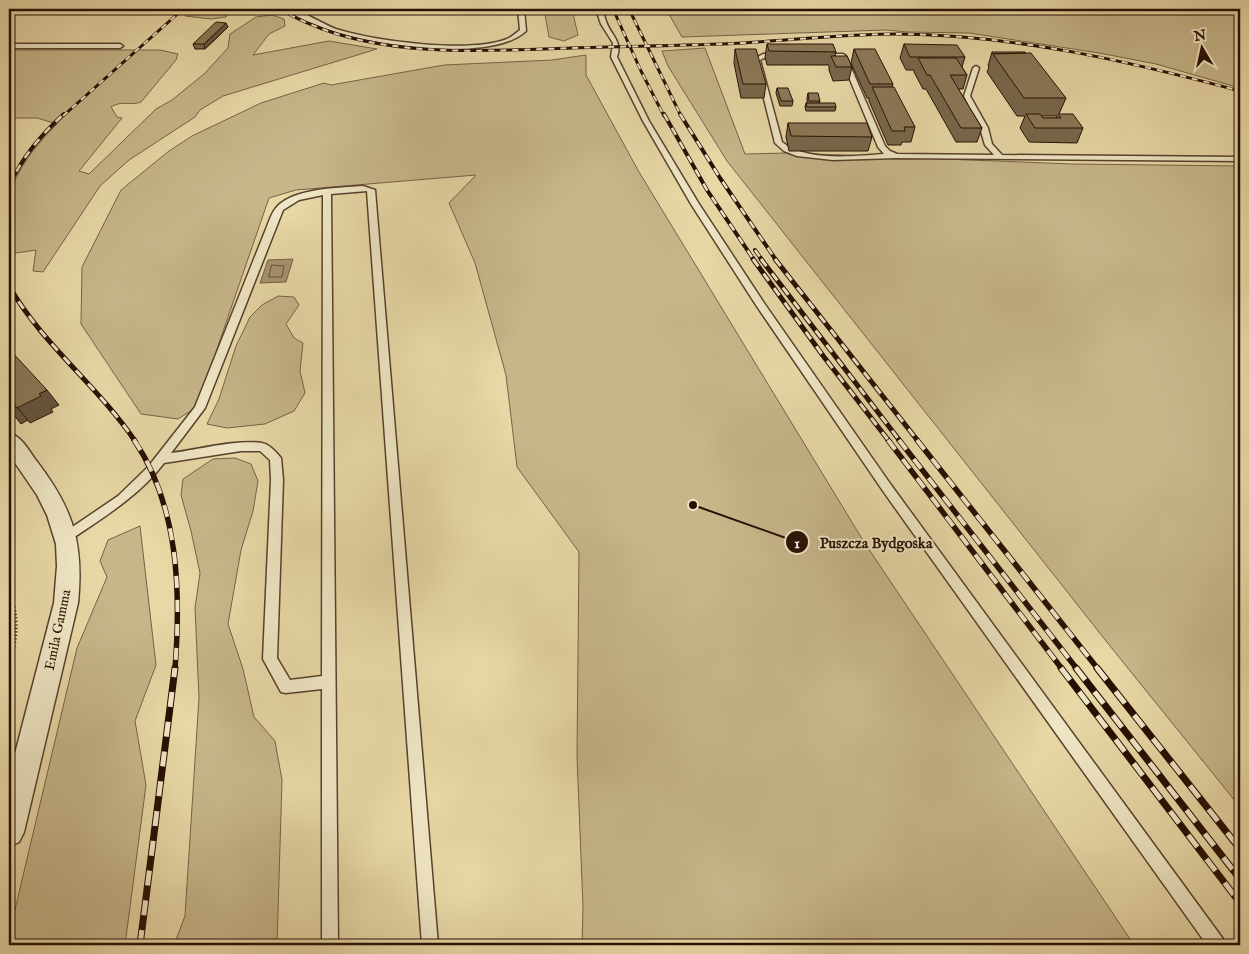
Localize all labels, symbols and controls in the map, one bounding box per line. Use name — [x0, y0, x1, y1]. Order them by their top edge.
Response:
north arrow — [1176, 22, 1226, 72]
text: N — [1192, 26, 1208, 46]
callout: Puszcza Bydgoska — [784, 527, 942, 557]
text: 1 — [794, 534, 800, 553]
text: Puszcza Bydgoska — [820, 534, 933, 553]
street label: Emila Gamma — [41, 587, 76, 672]

